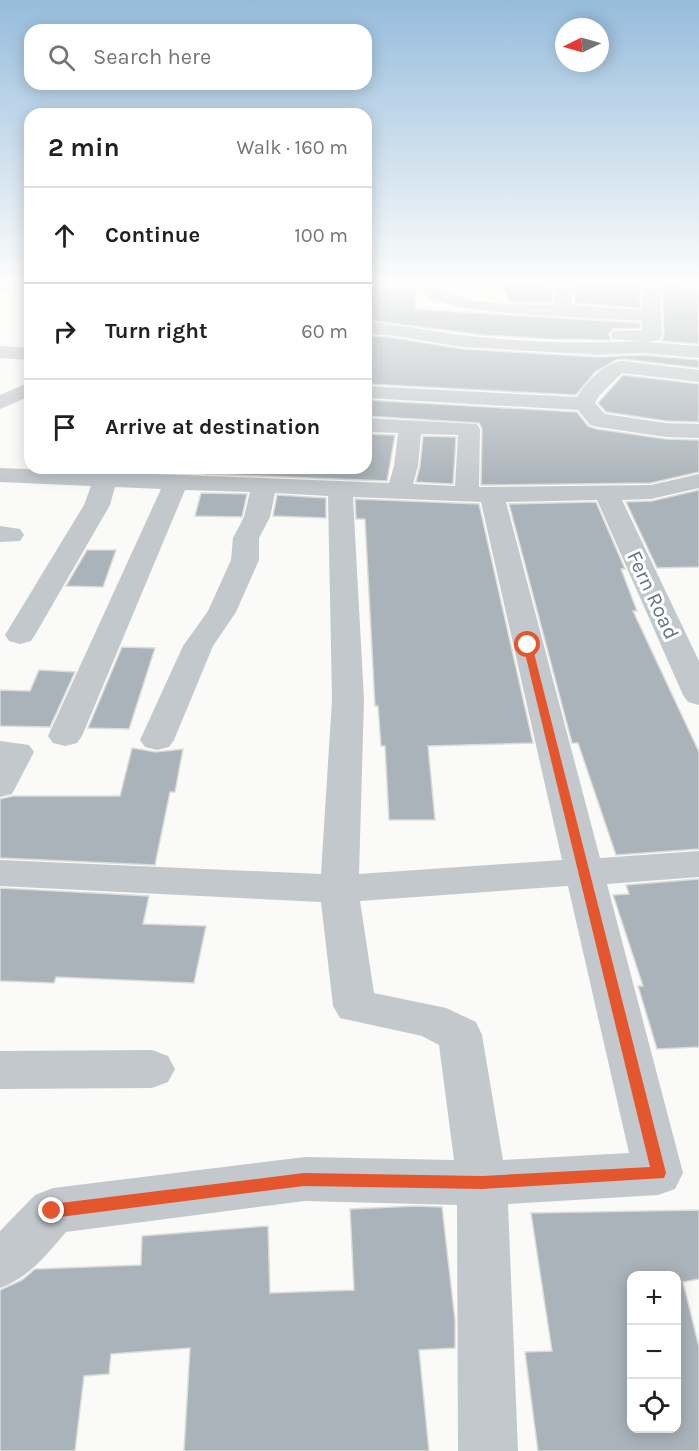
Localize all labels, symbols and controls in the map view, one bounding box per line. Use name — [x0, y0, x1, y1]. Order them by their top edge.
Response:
north arrow — [555, 18, 609, 72]
search box — [24, 24, 372, 90]
icon: search — [45, 41, 78, 74]
text: Search here — [93, 44, 211, 70]
text: 2 min — [48, 132, 120, 163]
text: Walk · 160 m — [236, 136, 348, 159]
icon: ahead — [48, 219, 81, 252]
text: Continue — [105, 222, 200, 248]
text: 100 m — [294, 224, 348, 247]
icon: right — [48, 315, 81, 348]
text: Turn right — [105, 318, 208, 344]
text: 60 m — [301, 320, 348, 343]
icon: arrive — [48, 411, 81, 444]
text: Arrive at destination — [105, 414, 320, 440]
street label: Fern Road — [622, 547, 684, 643]
route start — [514, 631, 540, 657]
route end — [38, 1197, 64, 1223]
map controls — [627, 1271, 681, 1433]
button: + — [627, 1271, 681, 1325]
button: − — [627, 1325, 681, 1379]
button: locate — [627, 1379, 681, 1433]

